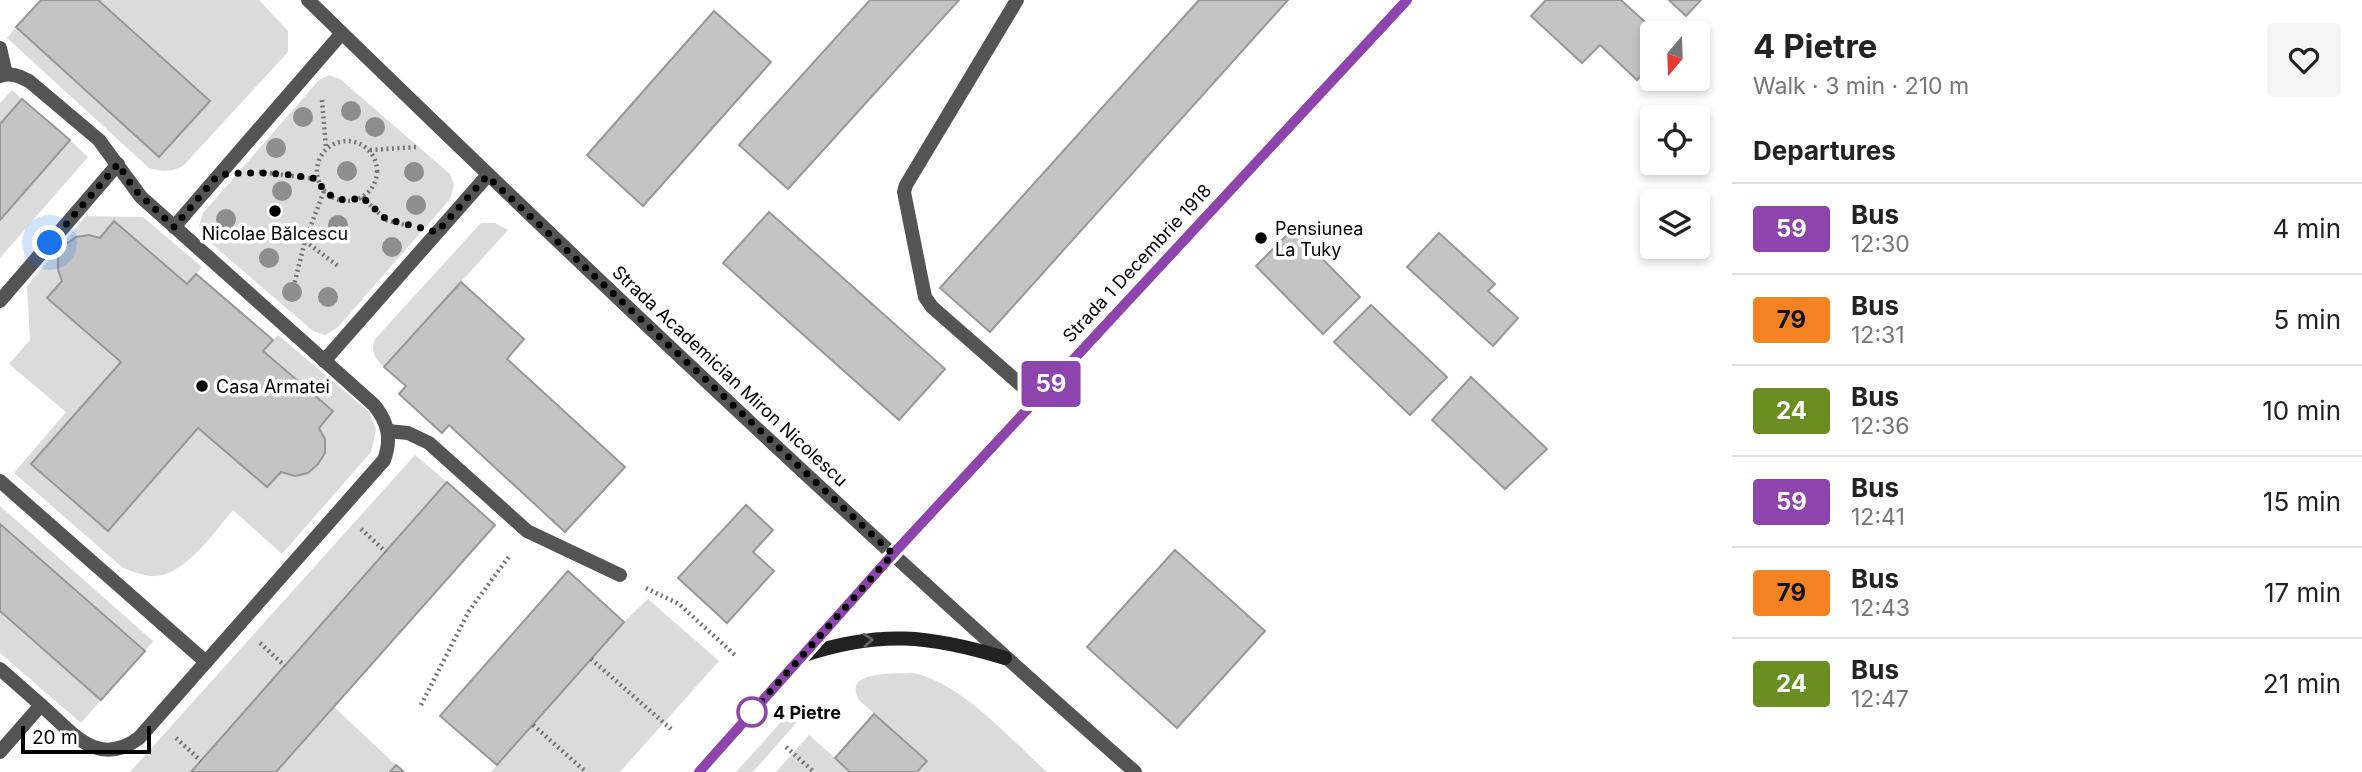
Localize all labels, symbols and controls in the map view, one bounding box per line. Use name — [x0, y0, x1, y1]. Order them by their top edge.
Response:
north arrow — [1640, 21, 1710, 91]
map controls — [1640, 21, 1710, 259]
button: heart — [2267, 23, 2341, 97]
text: 4 Pietre — [1753, 26, 1878, 66]
text: Walk · 3 min · 210 m — [1753, 72, 1969, 100]
button: locate — [1640, 105, 1710, 175]
text: Departures — [1753, 135, 1896, 166]
street label: Strada 1 Decembrie 1918 — [1058, 180, 1216, 346]
button: layers — [1640, 189, 1710, 259]
text: Bus — [1851, 199, 1899, 230]
marker: Nicolae Bălcescu — [267, 203, 283, 219]
text: 4 min — [2272, 213, 2341, 244]
text: 59 — [1776, 214, 1807, 243]
place label: Pensiunea La Tuky — [1275, 218, 1363, 260]
place label: Nicolae Bălcescu — [202, 223, 348, 244]
your location — [32, 225, 67, 260]
marker: Pensiunea La Tuky — [1253, 230, 1269, 246]
text: 12:30 — [1851, 230, 1910, 258]
street label: Strada Academician Miron Nicolescu — [608, 261, 852, 491]
text: Bus — [1851, 290, 1899, 321]
text: 5 min — [2273, 304, 2341, 335]
text: 79 — [1777, 305, 1806, 334]
text: 12:31 — [1851, 321, 1905, 349]
line badge: 59 — [1020, 361, 1082, 407]
text: 59 — [1036, 369, 1066, 398]
place label: Casa Armatei — [216, 376, 330, 397]
marker: Casa Armatei — [194, 378, 210, 394]
text: Bus — [1851, 381, 1899, 412]
text: 10 min — [2262, 395, 2341, 426]
text: 24 — [1776, 396, 1807, 425]
text: 12:36 — [1851, 412, 1909, 440]
text: Bus — [1851, 472, 1899, 503]
text: 15 min — [2263, 486, 2341, 517]
text: 59 — [1776, 487, 1807, 516]
text: 12:41 — [1851, 503, 1905, 531]
text: Bus — [1851, 563, 1899, 594]
text: 17 min — [2264, 577, 2341, 608]
text: 79 — [1777, 578, 1806, 607]
text: 12:43 — [1851, 594, 1910, 622]
one-way arrow — [863, 633, 874, 648]
text: Bus — [1851, 654, 1899, 685]
text: 21 min — [2263, 668, 2341, 699]
text: 24 — [1776, 669, 1807, 698]
text: 12:47 — [1851, 685, 1909, 713]
marker: 4 Pietre — [737, 697, 767, 727]
place label: 4 Pietre — [773, 702, 841, 723]
scale bar — [21, 723, 150, 755]
text: 20 m — [32, 726, 78, 749]

